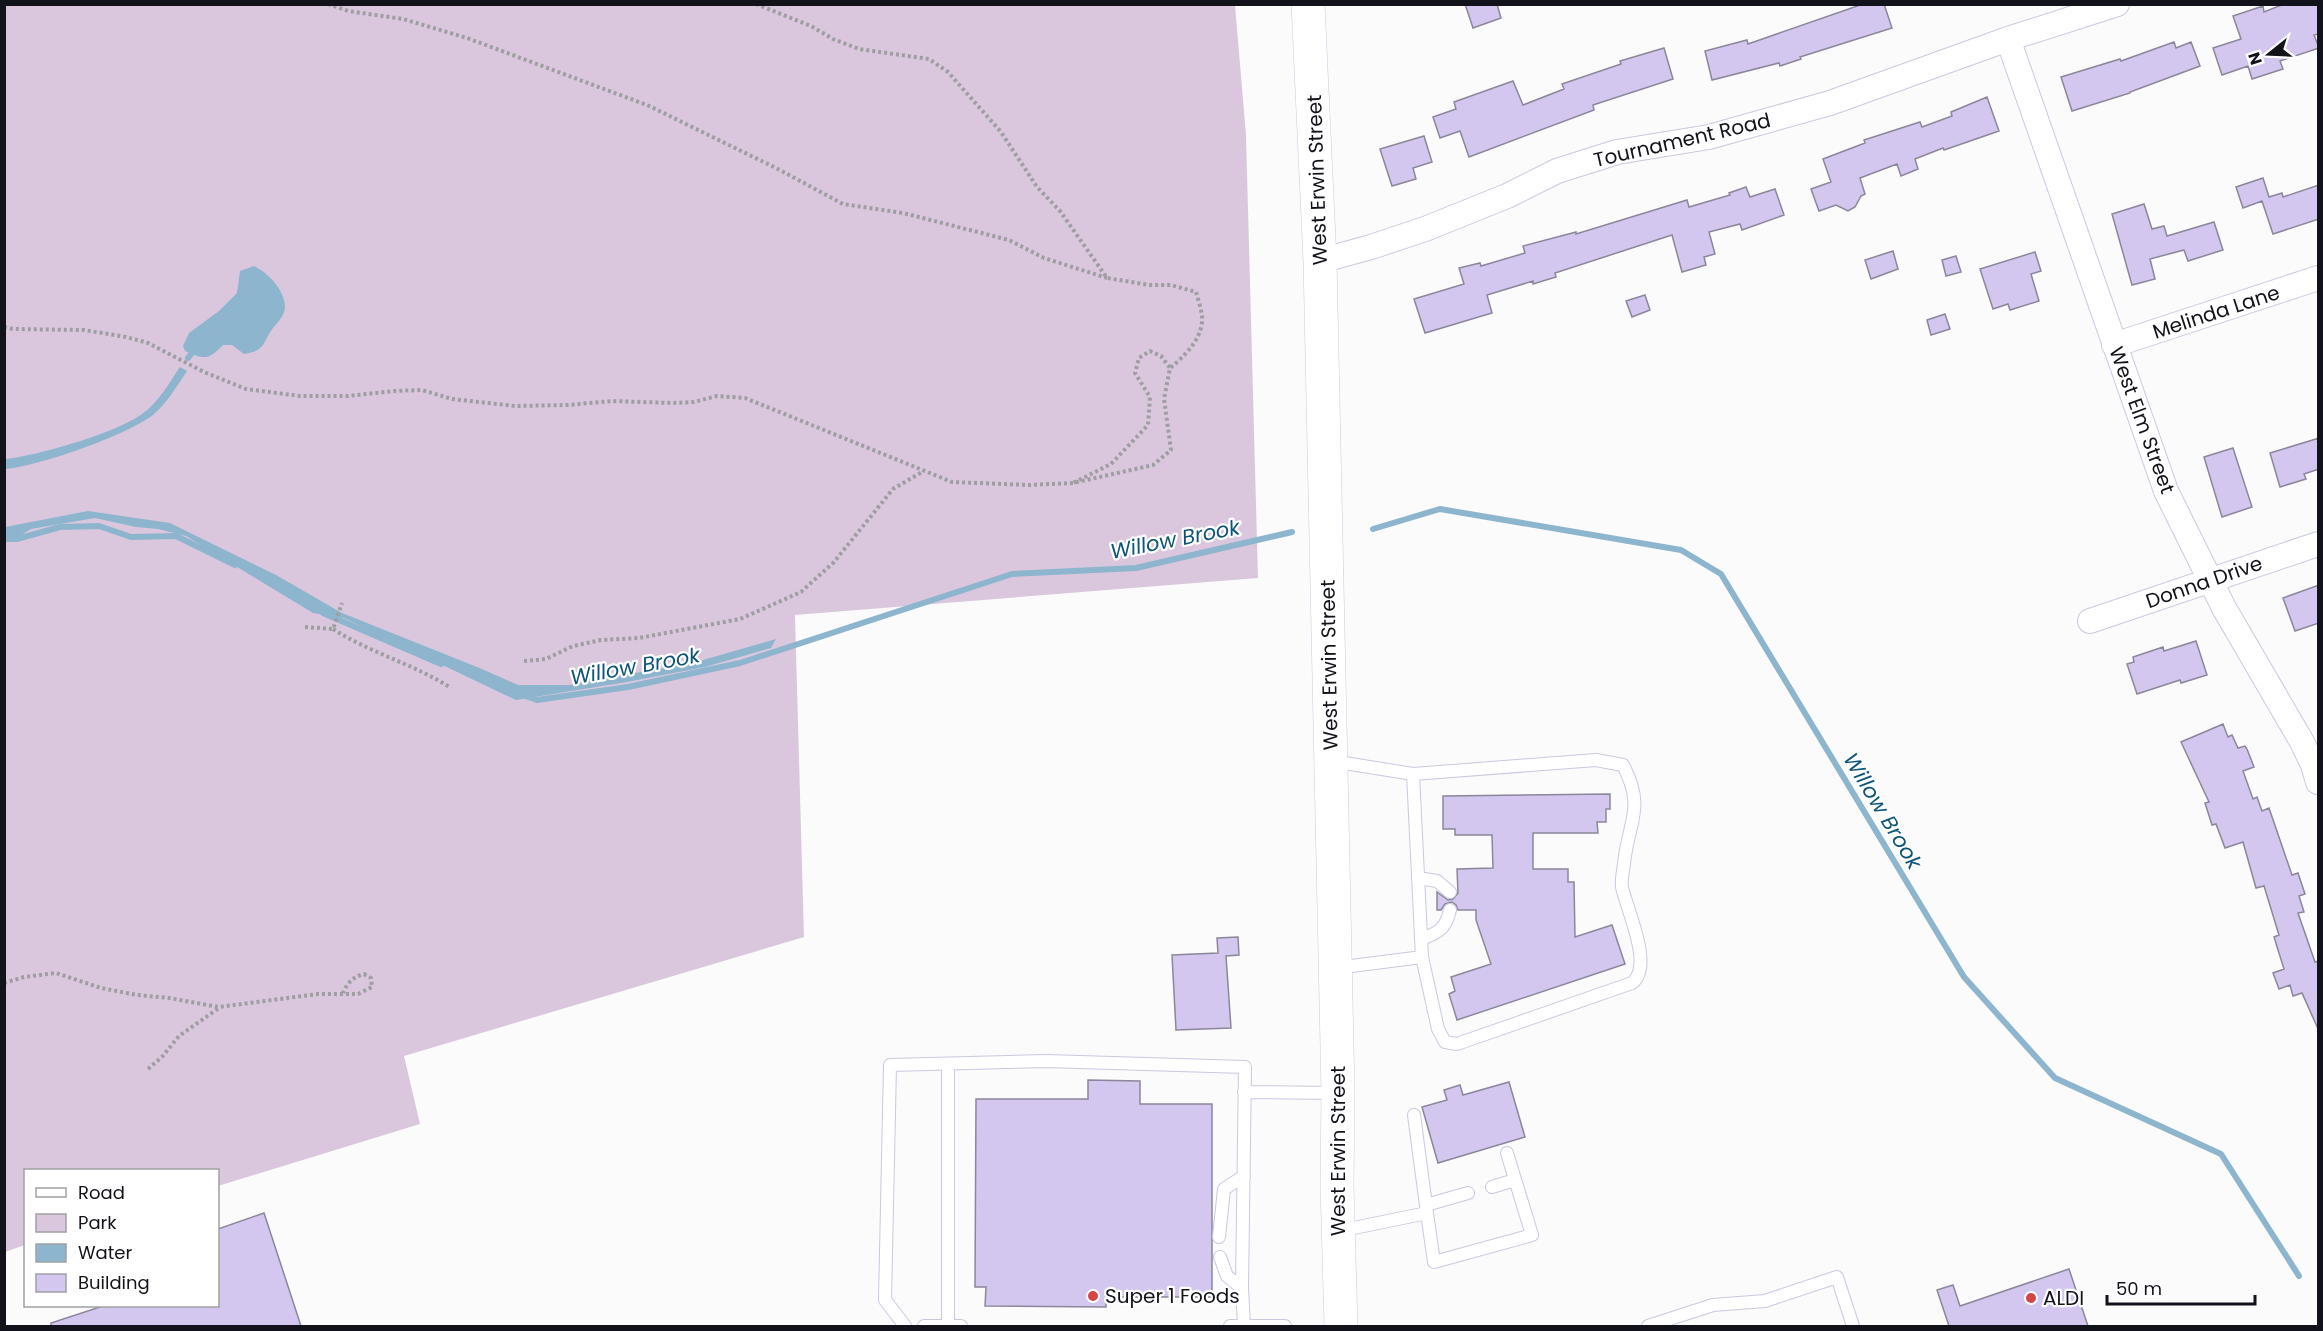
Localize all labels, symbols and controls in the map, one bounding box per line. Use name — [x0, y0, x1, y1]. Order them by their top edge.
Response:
north arrow — [2239, 24, 2299, 84]
text: N — [2242, 49, 2268, 68]
street label: West Erwin Street — [1300, 94, 1334, 266]
street label: Tournament Road — [1591, 106, 1773, 174]
street label: Melinda Lane — [2149, 278, 2283, 346]
street label: West Elm Street — [2102, 343, 2182, 497]
water label: Willow Brook — [1108, 512, 1243, 566]
street label: Donna Drive — [2142, 549, 2266, 615]
street label: West Erwin Street — [1314, 579, 1344, 751]
water label: Willow Brook — [568, 640, 703, 692]
water label: Willow Brook — [1837, 747, 1930, 876]
street label: West Erwin Street — [1324, 1066, 1352, 1236]
legend — [24, 1169, 219, 1307]
text: Road — [78, 1180, 125, 1205]
text: Park — [78, 1210, 117, 1235]
text: Water — [78, 1240, 132, 1265]
scale bar — [2107, 1268, 2256, 1306]
text: Building — [78, 1270, 150, 1295]
text: 50 m — [2116, 1276, 2162, 1301]
place label: Super 1 Foods — [1105, 1282, 1240, 1310]
place label: ALDI — [2043, 1284, 2084, 1312]
marker: Super 1 Foods — [1086, 1289, 1100, 1303]
marker: ALDI — [2024, 1291, 2038, 1305]

